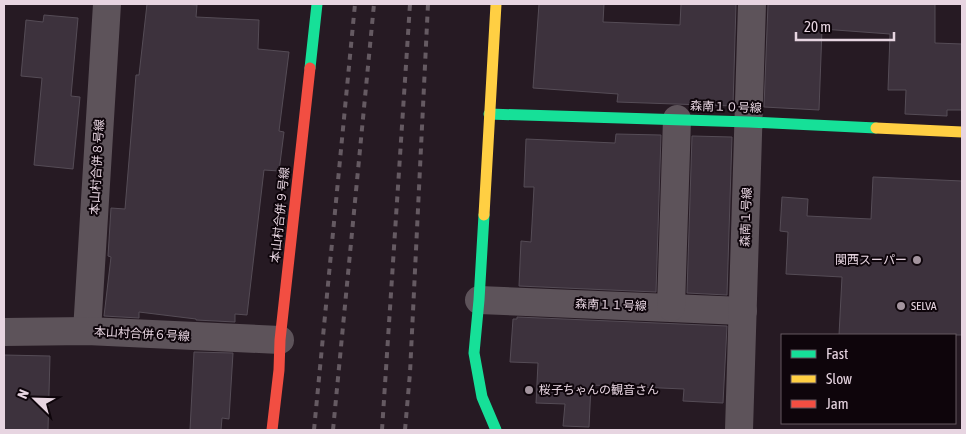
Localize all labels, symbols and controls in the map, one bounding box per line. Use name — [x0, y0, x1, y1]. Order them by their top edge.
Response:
scale bar — [796, 10, 894, 42]
text: 20 m — [804, 18, 831, 35]
street label: 森南１０号線 — [690, 99, 762, 115]
street label: 本山村合併８号線 — [87, 119, 107, 215]
street label: 本山村合併９号線 — [268, 167, 292, 263]
street label: 森南１号線 — [738, 187, 754, 247]
place label: 関西スーパー — [835, 253, 907, 267]
marker: 関西スーパー — [911, 254, 923, 266]
street label: 森南１１号線 — [575, 297, 647, 313]
place label: SELVA — [911, 299, 937, 313]
marker: SELVA — [895, 300, 907, 312]
street label: 本山村合併６号線 — [94, 324, 190, 344]
legend — [781, 334, 956, 424]
text: Fast — [826, 345, 848, 362]
text: Slow — [826, 370, 852, 387]
north arrow — [10, 374, 60, 424]
place label: 桜子ちゃんの観音さん — [539, 383, 659, 397]
marker: 桜子ちゃんの観音さん — [523, 384, 535, 396]
text: N — [14, 387, 32, 401]
text: Jam — [826, 395, 849, 412]

